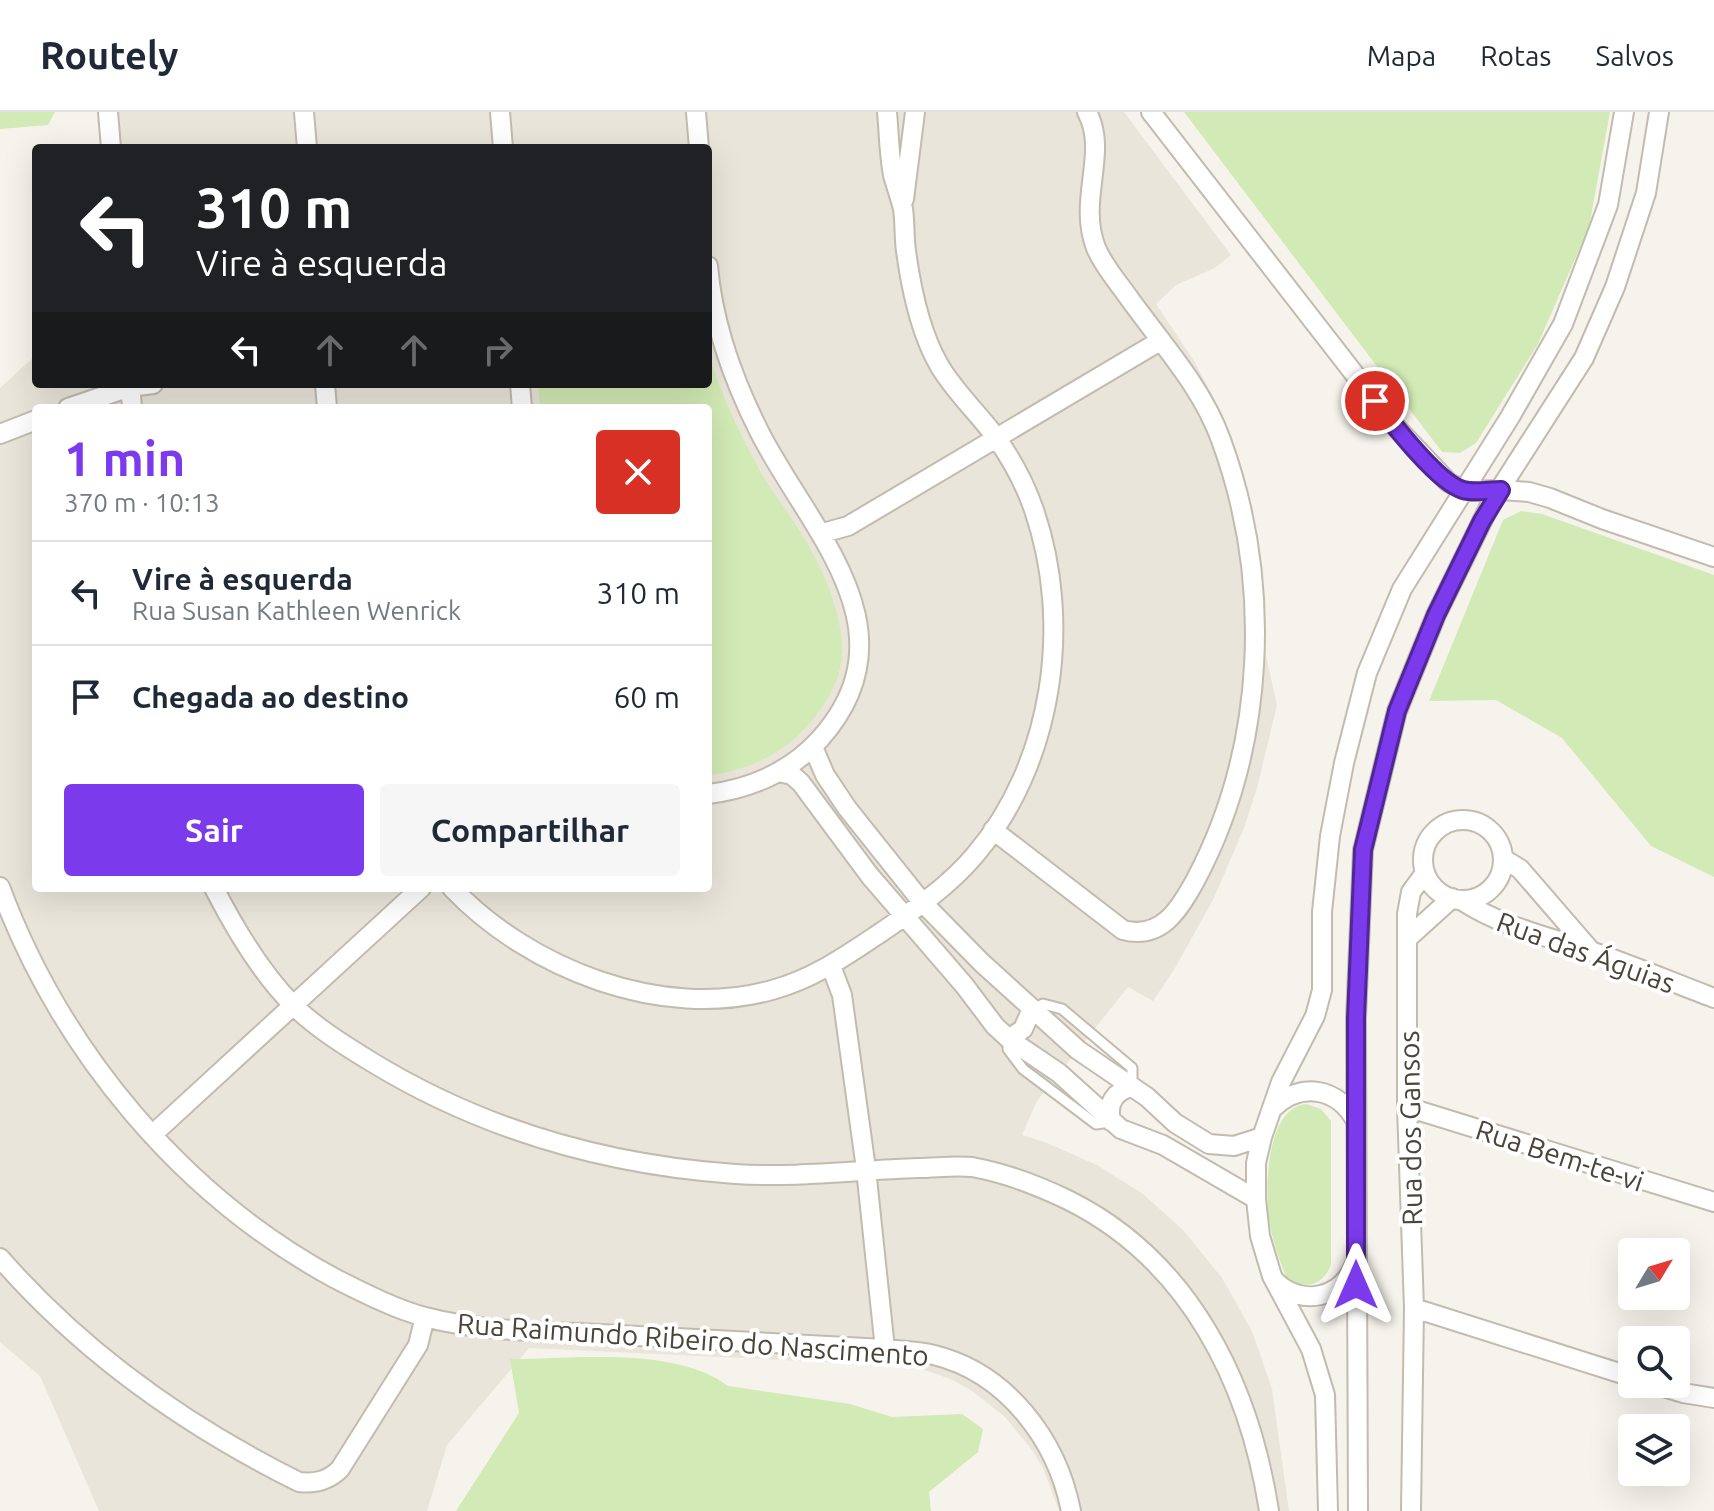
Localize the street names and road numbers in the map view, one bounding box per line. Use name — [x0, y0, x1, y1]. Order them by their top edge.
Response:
street label: Rua das Águias — [1493, 904, 1680, 999]
street label: Rua dos Gansos — [1393, 1030, 1427, 1226]
street label: Rua Bem-te-vi — [1472, 1113, 1648, 1197]
street label: Rua Raimundo Ribeiro do Nascimento — [456, 1307, 930, 1371]

